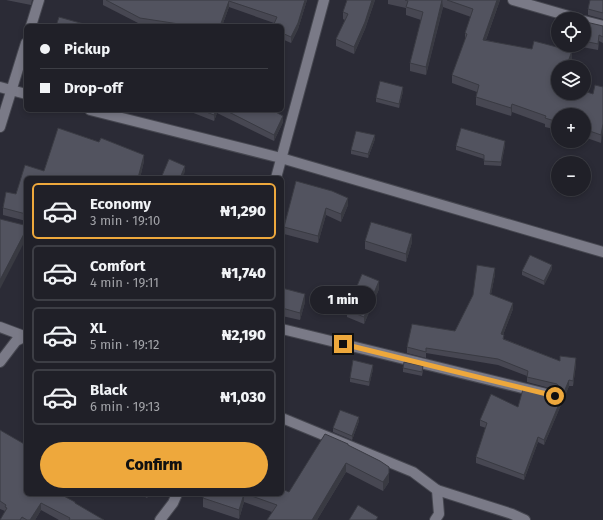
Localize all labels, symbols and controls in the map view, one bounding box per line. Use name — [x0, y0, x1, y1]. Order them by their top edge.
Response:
map controls — [551, 12, 591, 196]
button: locate — [551, 12, 591, 52]
text: Pickup — [64, 40, 110, 58]
button: layers — [551, 60, 591, 100]
text: Drop-off — [64, 79, 123, 97]
button: + — [551, 108, 591, 148]
button: − — [551, 156, 591, 196]
icon: car — [42, 193, 78, 229]
text: Economy — [90, 195, 151, 213]
text: ₦1,290 — [220, 202, 266, 220]
text: 3 min · 19:10 — [90, 213, 160, 228]
icon: car — [42, 255, 78, 291]
text: Comfort — [90, 257, 146, 275]
text: ₦1,740 — [221, 264, 266, 282]
text: 4 min · 19:11 — [90, 275, 159, 290]
callout: 1 min — [310, 286, 376, 314]
text: 1 min — [327, 292, 359, 307]
icon: car — [42, 317, 78, 353]
text: XL — [90, 319, 106, 337]
text: ₦2,190 — [222, 326, 266, 344]
route end — [334, 335, 352, 353]
text: 5 min · 19:12 — [90, 337, 160, 352]
icon: car — [42, 379, 78, 415]
text: Black — [90, 381, 127, 399]
route start — [546, 387, 564, 405]
text: ₦1,030 — [220, 388, 266, 406]
text: 6 min · 19:13 — [90, 399, 160, 414]
button: Confirm — [40, 442, 268, 488]

